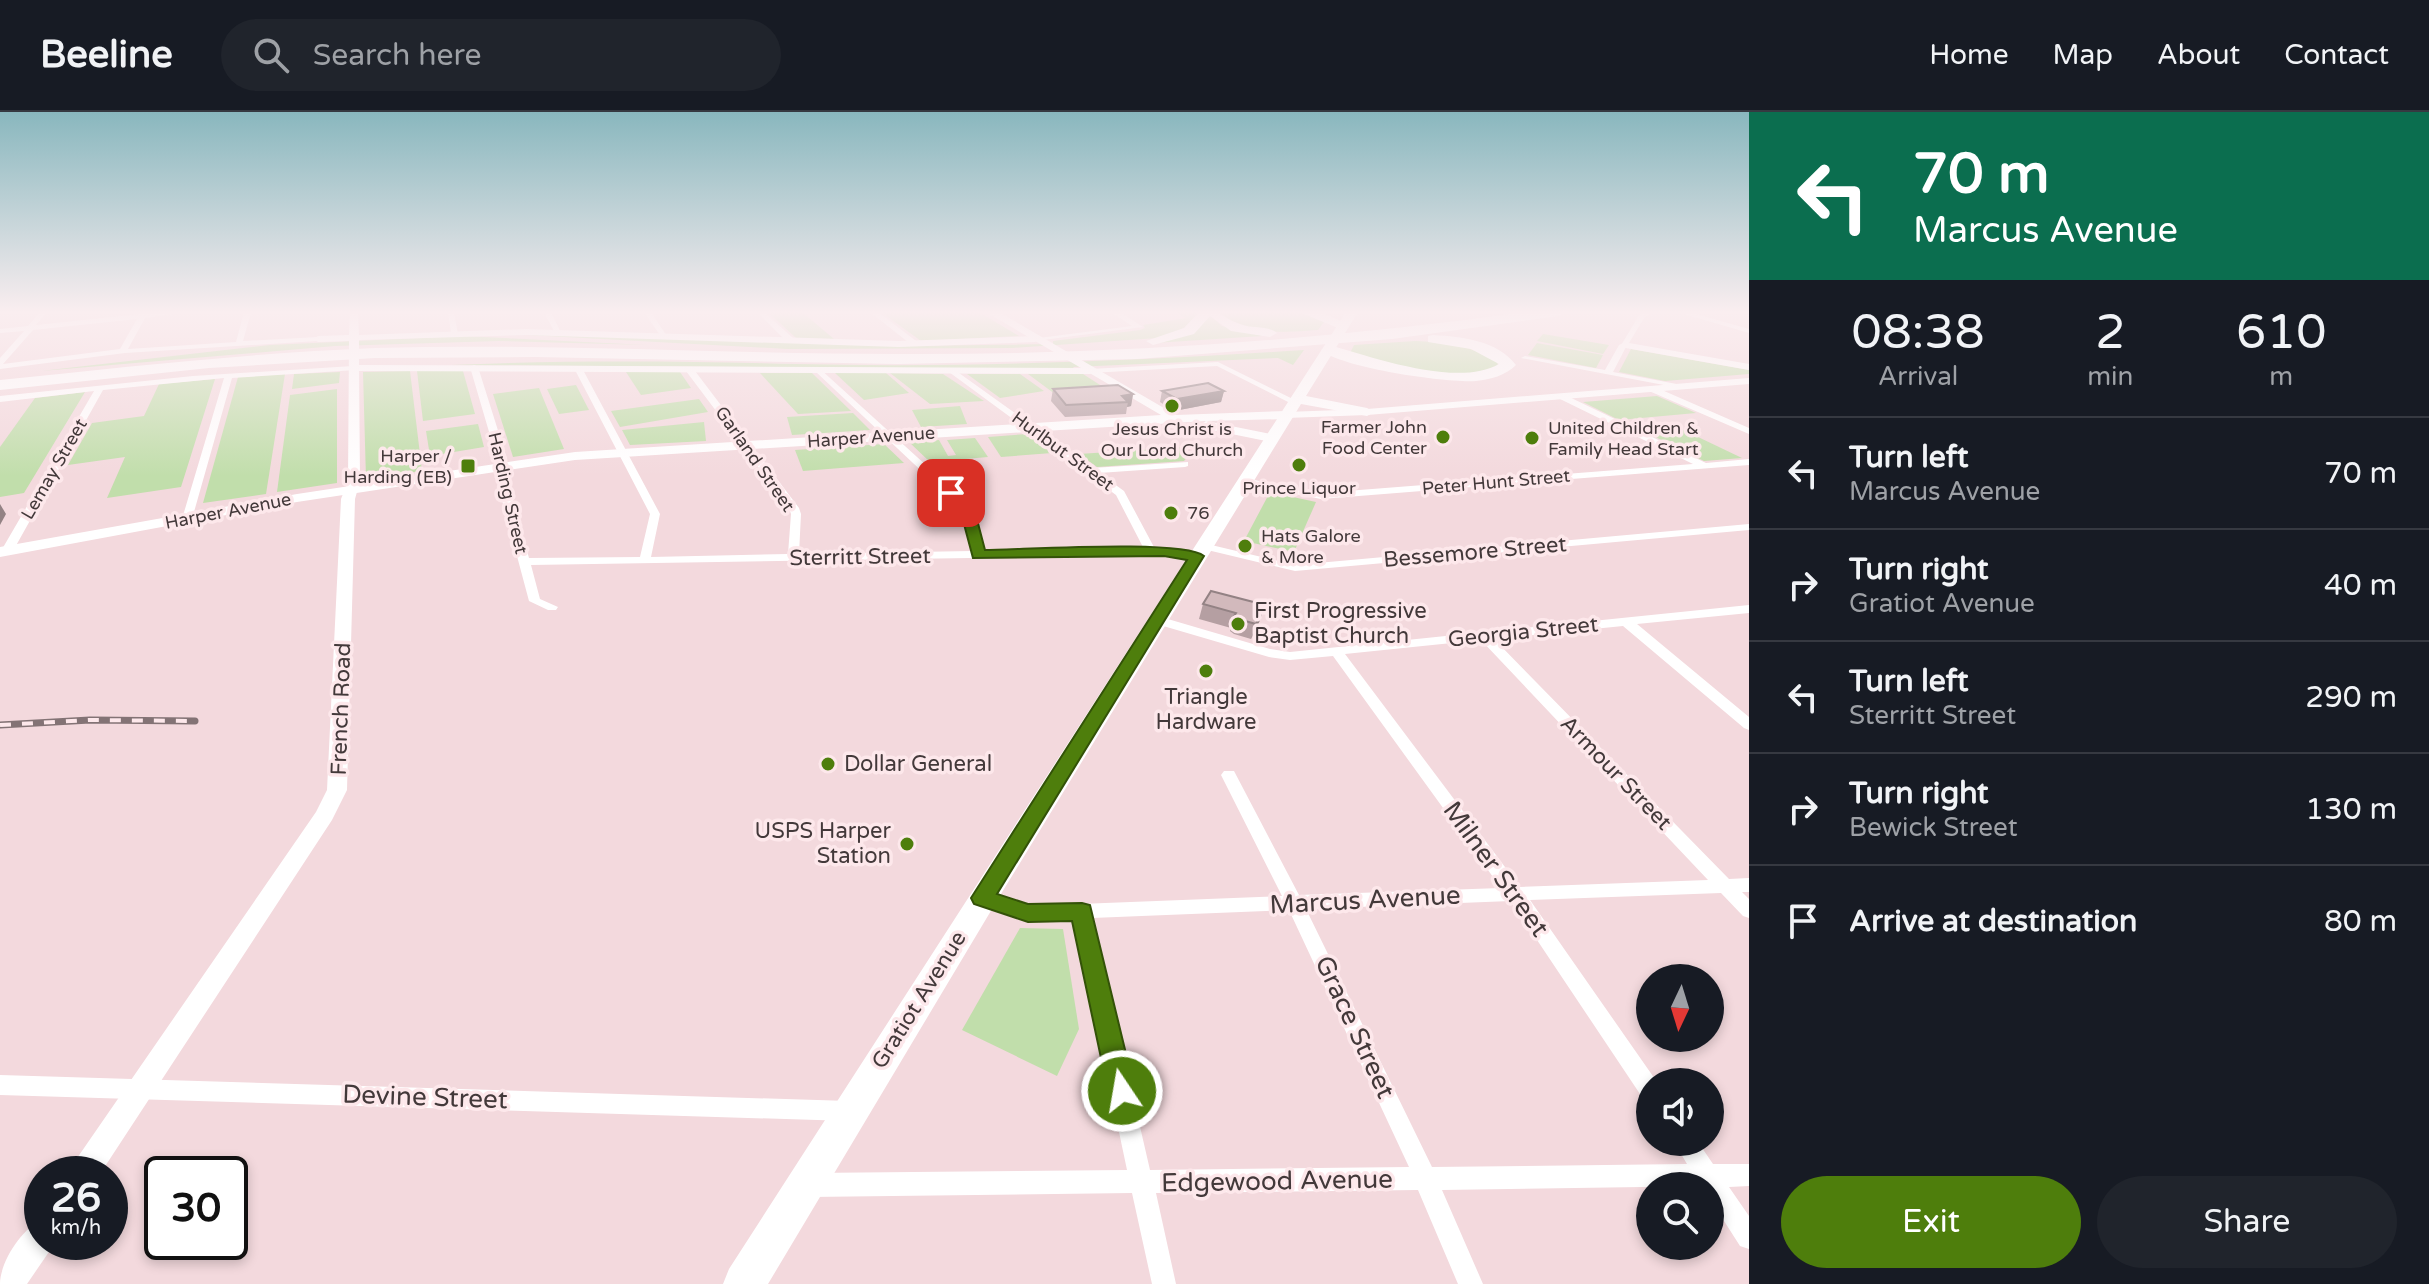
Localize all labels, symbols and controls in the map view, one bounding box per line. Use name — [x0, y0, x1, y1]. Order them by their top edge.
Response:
search box — [221, 19, 781, 91]
text: Beeline — [40, 32, 173, 78]
icon: search — [249, 33, 293, 77]
text: Search here — [313, 37, 481, 74]
text: Home — [1929, 38, 2009, 72]
text: Map — [2053, 38, 2113, 72]
text: About — [2157, 38, 2240, 72]
text: Contact — [2284, 38, 2389, 72]
text: 70 m — [1913, 141, 2049, 208]
icon: left — [1781, 144, 1885, 248]
text: Marcus Avenue — [1913, 209, 2178, 252]
text: 08:38 — [1852, 304, 1985, 362]
text: 2 — [2095, 304, 2125, 362]
text: 610 — [2236, 304, 2326, 362]
text: Arrival — [1878, 361, 1958, 392]
text: min — [2087, 361, 2133, 392]
text: m — [2269, 361, 2293, 392]
marker: Jesus Christ is Our Lord Church — [1163, 397, 1181, 415]
street label: Garland Street — [711, 402, 800, 516]
street label: Hurlbut Street — [1008, 407, 1119, 496]
street label: Lemay Street — [16, 415, 92, 523]
place label: Farmer John Food Center — [1321, 416, 1427, 459]
place label: United Children & Family Head Start — [1548, 417, 1699, 460]
place label: Jesus Christ is Our Lord Church — [1101, 418, 1243, 461]
street label: Harper Avenue — [806, 422, 936, 452]
marker: Farmer John Food Center — [1434, 428, 1452, 446]
marker: United Children & Family Head Start — [1523, 429, 1541, 447]
street label: Harding Street — [483, 430, 533, 556]
text: Turn left — [1849, 439, 1968, 476]
place label: Harper / Harding (EB) — [344, 445, 452, 488]
icon: left — [1781, 451, 1825, 495]
text: 70 m — [2324, 455, 2397, 492]
marker: Prince Liquor — [1290, 456, 1308, 474]
marker: Harper / Harding (EB) — [459, 457, 477, 475]
pin — [917, 459, 985, 527]
street label: Peter Hunt Street — [1421, 465, 1571, 499]
icon: arrive — [929, 471, 973, 515]
text: Marcus Avenue — [1849, 476, 2040, 507]
place label: Prince Liquor — [1242, 477, 1356, 499]
street label: Harper Avenue — [163, 488, 293, 534]
place label: 76 — [1187, 502, 1210, 524]
marker: 76 — [1162, 504, 1180, 522]
place label: Hats Galore & More — [1261, 525, 1361, 568]
street label: Bessemore Street — [1382, 531, 1568, 573]
marker: Hats Galore & More — [1236, 537, 1254, 555]
street label: Sterritt Street — [789, 543, 931, 571]
text: Turn right — [1849, 551, 1989, 588]
icon: right — [1781, 563, 1825, 607]
text: 40 m — [2324, 567, 2397, 604]
text: Gratiot Avenue — [1849, 588, 2035, 619]
place label: First Progressive Baptist Church — [1254, 598, 1427, 649]
street label: Georgia Street — [1447, 611, 1599, 653]
marker: First Progressive Baptist Church — [1229, 615, 1247, 633]
street label: French Road — [326, 642, 356, 776]
marker: Triangle Hardware — [1197, 662, 1215, 680]
text: Turn left — [1849, 663, 1968, 700]
icon: left — [1781, 675, 1825, 719]
text: 290 m — [2305, 679, 2397, 716]
place label: Triangle Hardware — [1155, 684, 1257, 735]
text: Sterritt Street — [1849, 700, 2016, 731]
street label: Armour Street — [1555, 710, 1677, 836]
place label: Dollar General — [844, 751, 992, 777]
marker: Dollar General — [819, 755, 837, 773]
text: Turn right — [1849, 775, 1989, 812]
icon: right — [1781, 787, 1825, 831]
text: 130 m — [2305, 791, 2397, 828]
street label: Milner Street — [1437, 795, 1555, 943]
text: Bewick Street — [1849, 812, 2018, 843]
place label: USPS Harper Station — [755, 818, 892, 869]
marker: USPS Harper Station — [898, 835, 916, 853]
street label: Marcus Avenue — [1269, 880, 1461, 920]
icon: arrive — [1781, 899, 1825, 943]
text: Arrive at destination — [1849, 903, 2137, 940]
text: 80 m — [2324, 903, 2397, 940]
street label: Gratiot Avenue — [866, 926, 972, 1074]
street label: Grace Street — [1308, 951, 1402, 1103]
north arrow — [1636, 964, 1724, 1052]
map controls — [1636, 964, 1724, 1260]
position arrow — [1080, 1049, 1164, 1133]
button: sound — [1636, 1068, 1724, 1156]
street label: Devine Street — [342, 1079, 508, 1115]
speed limit sign: 30 — [144, 1156, 248, 1260]
street label: Edgewood Avenue — [1161, 1163, 1393, 1199]
button: search — [1636, 1172, 1724, 1260]
text: 26 — [51, 1174, 101, 1222]
button: Exit — [1781, 1176, 2081, 1268]
button: Share — [2097, 1176, 2397, 1268]
text: km/h — [51, 1216, 101, 1240]

